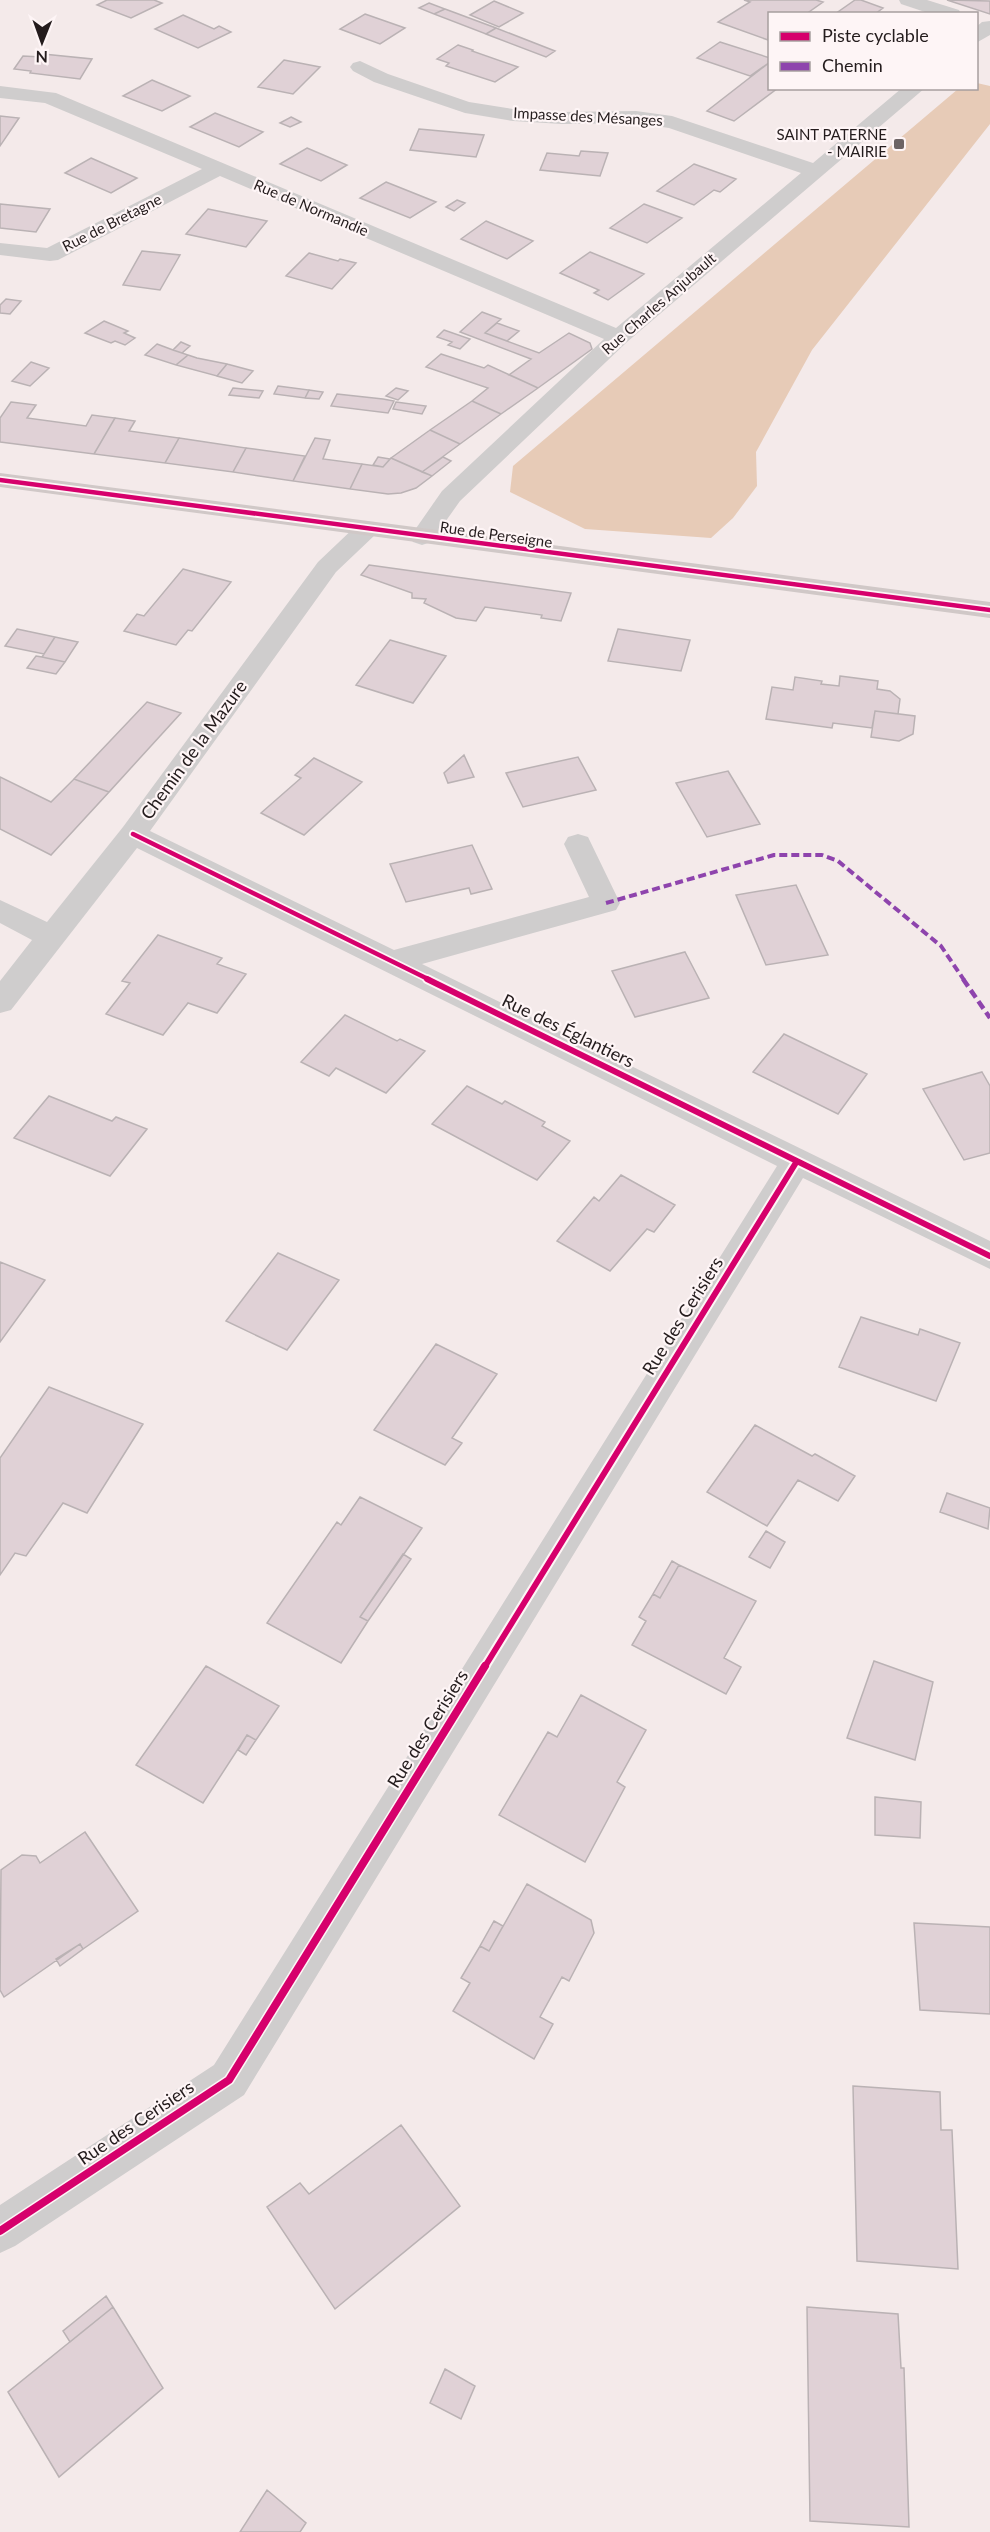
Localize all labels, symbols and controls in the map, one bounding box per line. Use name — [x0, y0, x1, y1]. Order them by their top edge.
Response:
north arrow — [12, 12, 72, 72]
legend — [768, 12, 978, 90]
text: Piste cyclable — [822, 24, 929, 46]
text: N — [35, 48, 48, 67]
text: Chemin — [822, 54, 883, 76]
street label: Impasse des Mésanges — [513, 103, 663, 129]
place label: SAINT PATERNE - MAIRIE — [777, 125, 887, 160]
marker: SAINT PATERNE - MAIRIE — [892, 137, 906, 151]
street label: Rue de Normandie — [251, 175, 371, 239]
street label: Rue de Bretagne — [59, 189, 164, 255]
street label: Rue Charles Anjubault — [598, 248, 720, 358]
street label: Rue de Perseigne — [439, 517, 554, 551]
street label: Chemin de la Mazure — [135, 676, 251, 823]
street label: Rue des Églantiers — [499, 989, 638, 1072]
street label: Rue des Cerisiers — [637, 1252, 727, 1379]
street label: Rue des Cerisiers — [382, 1665, 472, 1792]
street label: Rue des Cerisiers — [73, 2075, 198, 2169]

